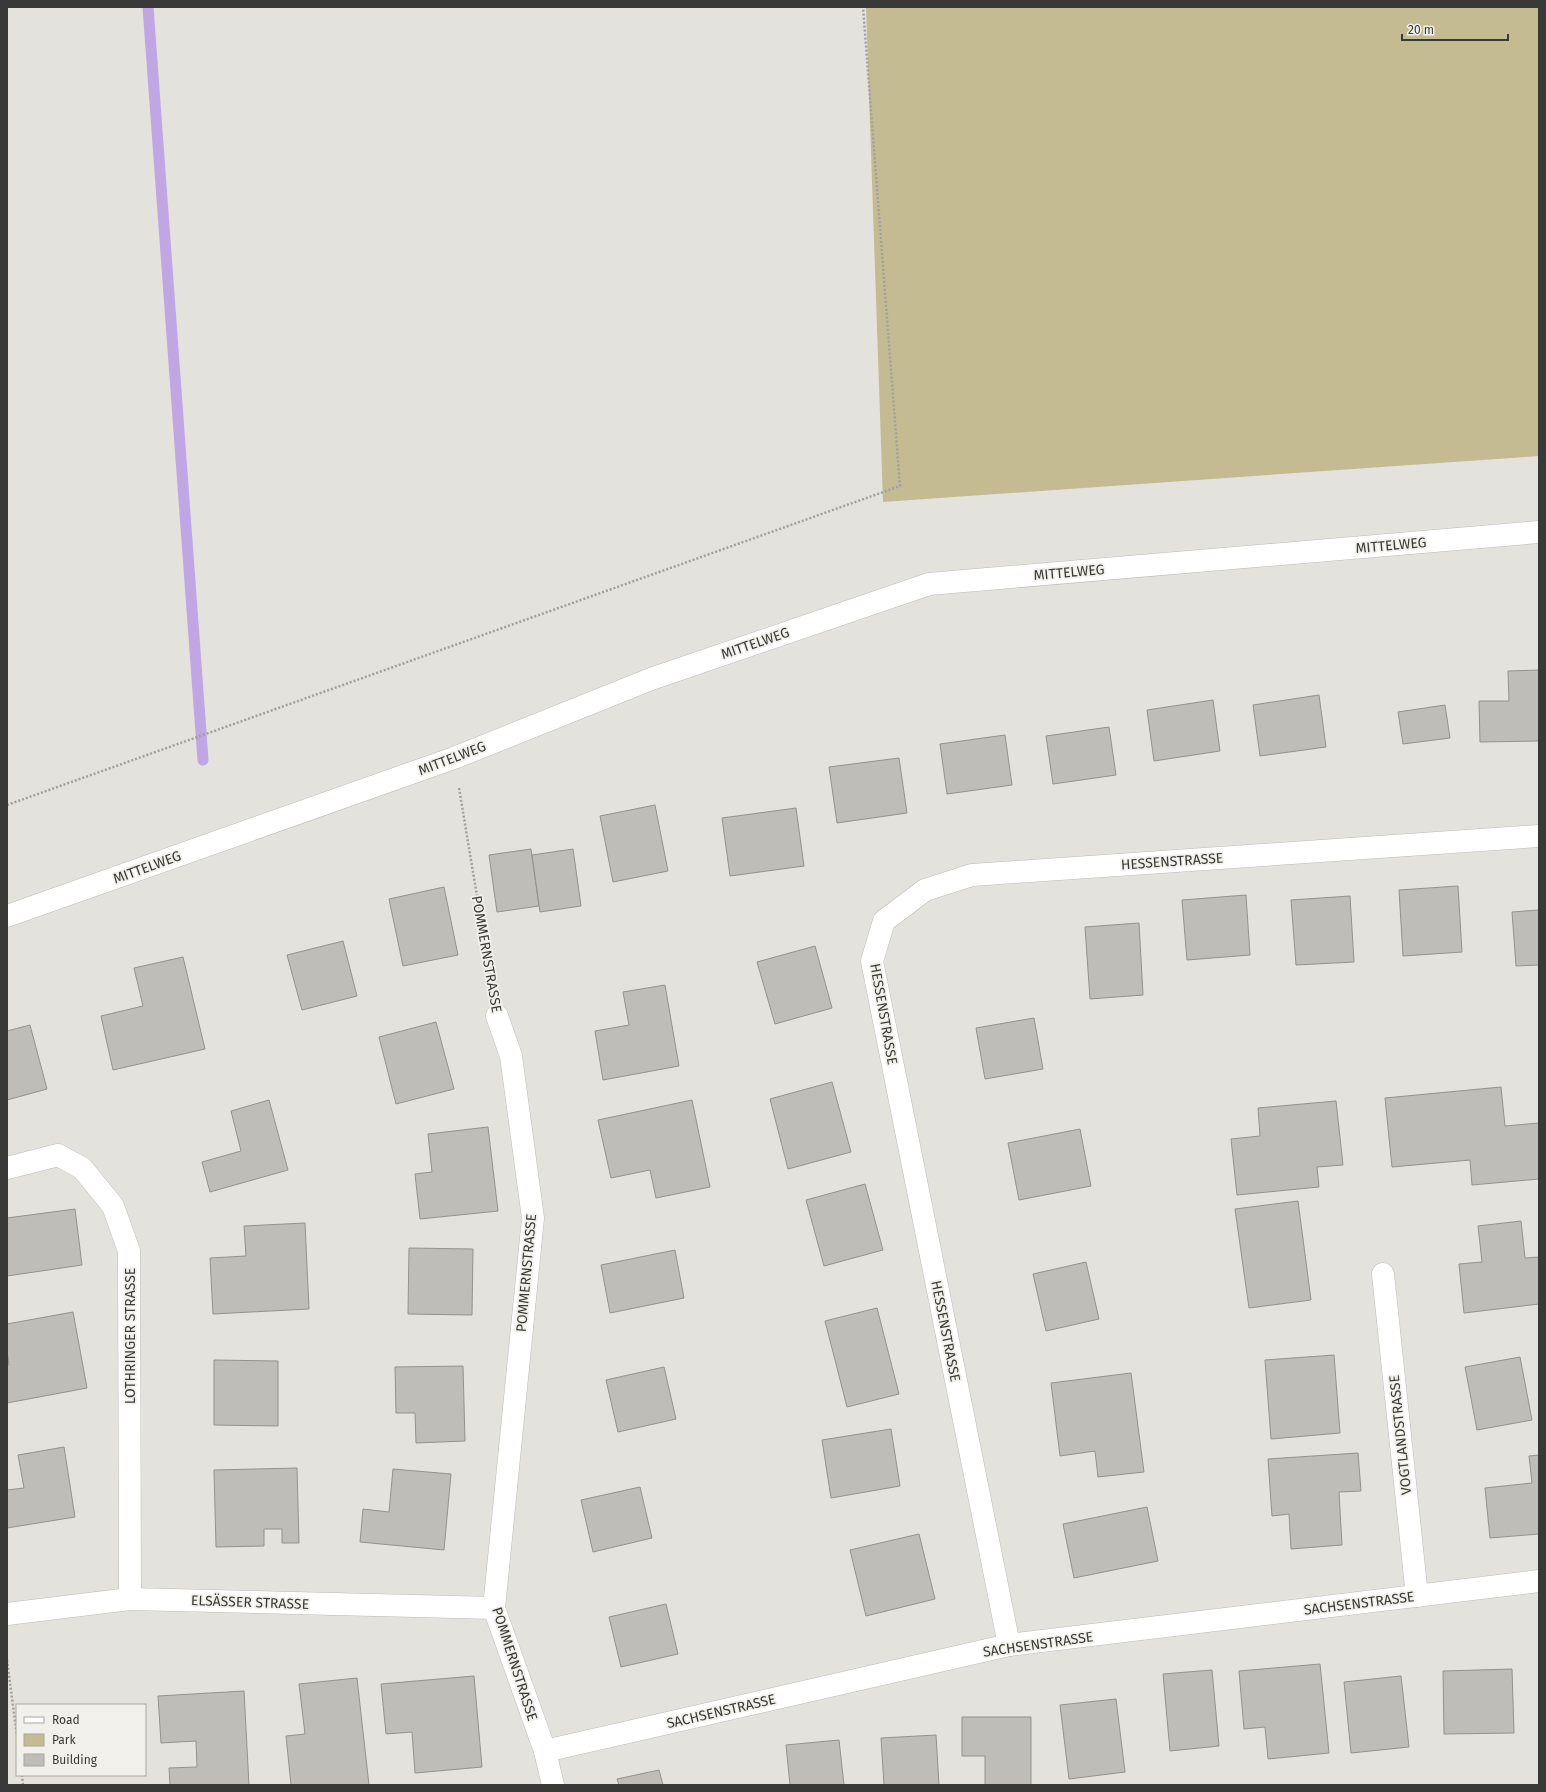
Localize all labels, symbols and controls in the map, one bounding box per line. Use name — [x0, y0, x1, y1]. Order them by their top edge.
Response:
scale bar — [1402, 16, 1508, 42]
text: 20 m — [1408, 23, 1434, 37]
street label: MITTELWEG — [1355, 534, 1427, 557]
street label: MITTELWEG — [1033, 561, 1105, 584]
street label: MITTELWEG — [719, 624, 792, 663]
street label: MITTELWEG — [416, 738, 488, 779]
street label: MITTELWEG — [111, 847, 183, 888]
street label: HESSENSTRASSE — [1120, 849, 1224, 874]
street label: POMMERNSTRASSE — [468, 894, 505, 1014]
street label: HESSENSTRASSE — [866, 962, 901, 1066]
street label: POMMERNSTRASSE — [513, 1213, 540, 1333]
street label: LOTHRINGER STRASSE — [122, 1268, 139, 1404]
street label: HESSENSTRASSE — [927, 1279, 964, 1383]
street label: VOGTLANDSTRASSE — [1386, 1374, 1415, 1496]
street label: SACHSENSTRASSE — [1303, 1588, 1415, 1619]
street label: ELSÄSSER STRASSE — [191, 1592, 309, 1613]
street label: POMMERNSTRASSE — [488, 1605, 541, 1723]
street label: SACHSENSTRASSE — [982, 1628, 1094, 1661]
street label: SACHSENSTRASSE — [665, 1691, 777, 1732]
legend — [16, 1704, 146, 1776]
text: Road — [52, 1713, 80, 1727]
text: Park — [52, 1733, 76, 1747]
text: Building — [52, 1753, 98, 1767]

